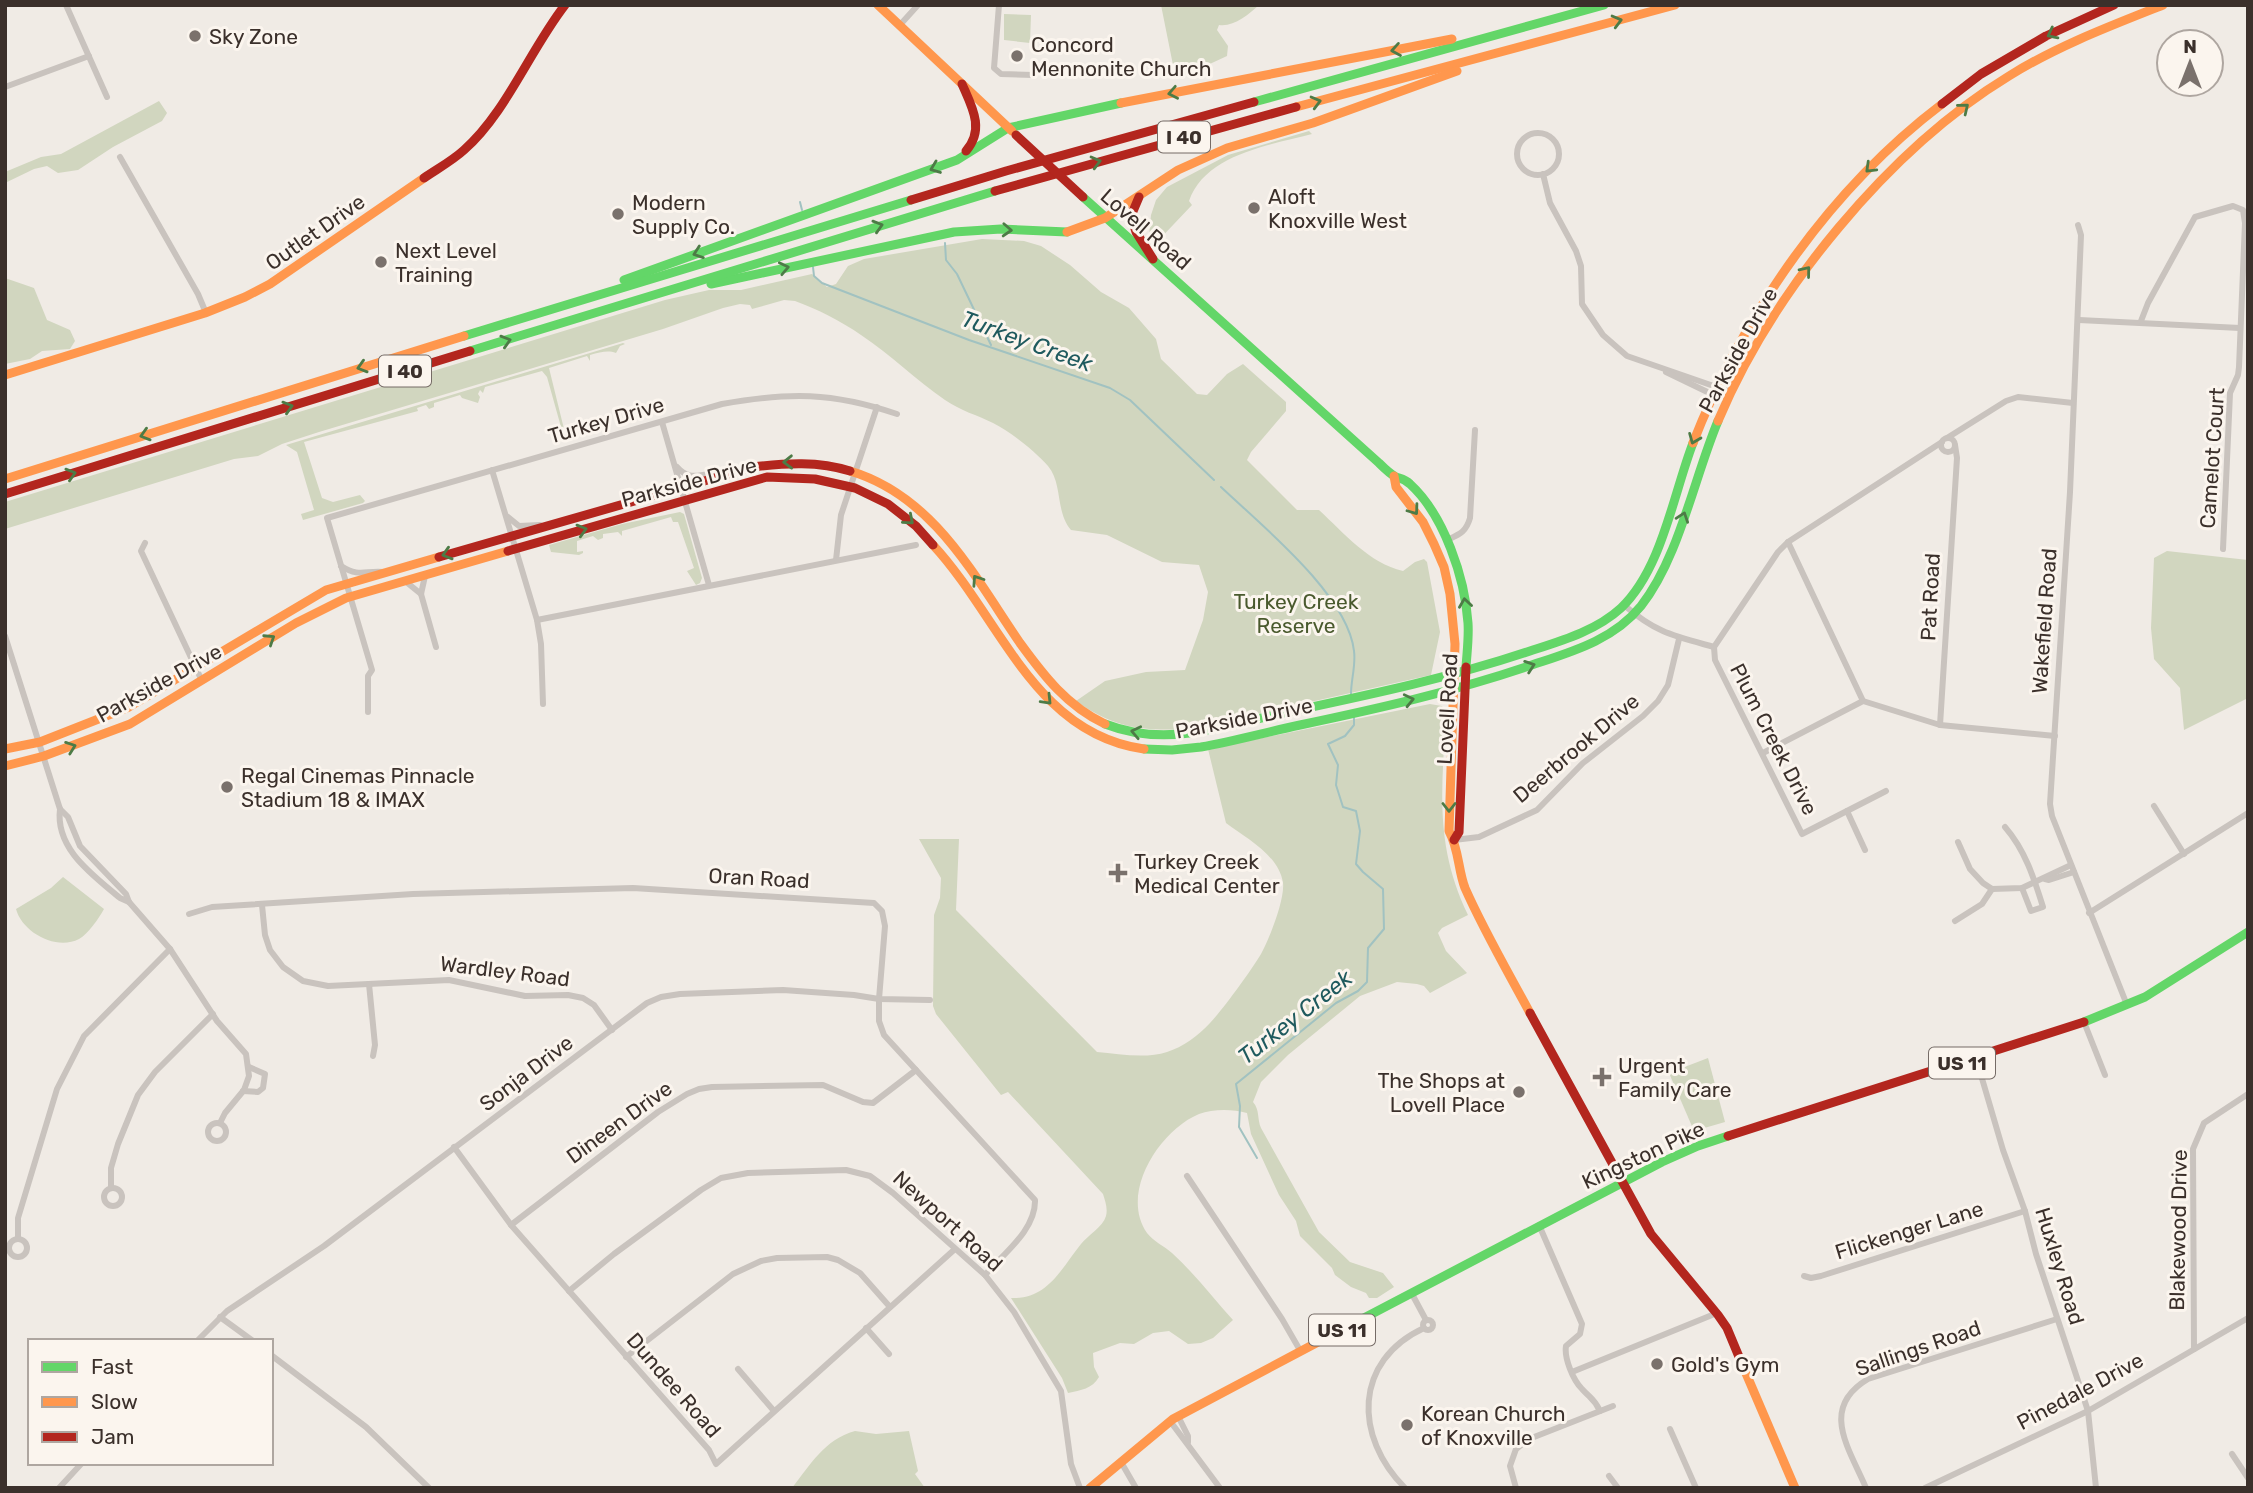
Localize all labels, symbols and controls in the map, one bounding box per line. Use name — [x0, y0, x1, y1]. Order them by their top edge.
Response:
one-way arrow — [1610, 15, 1622, 29]
place label: Sky Zone — [209, 24, 298, 49]
one-way arrow — [2047, 25, 2059, 39]
marker: Sky Zone — [187, 28, 203, 44]
north arrow — [2155, 28, 2225, 98]
place label: Concord Mennonite Church — [1031, 32, 1211, 81]
text: N — [2183, 35, 2197, 58]
one-way arrow — [1390, 42, 1402, 57]
marker: Concord Mennonite Church — [1009, 48, 1025, 64]
one-way arrow — [1167, 84, 1179, 99]
one-way arrow — [1309, 95, 1321, 110]
one-way arrow — [1956, 104, 1968, 117]
road number: I 40 — [1158, 122, 1210, 153]
one-way arrow — [1090, 155, 1102, 170]
one-way arrow — [930, 160, 942, 174]
one-way arrow — [1865, 160, 1878, 172]
street label: Lovell Road — [1096, 183, 1196, 275]
place label: Aloft Knoxville West — [1268, 184, 1407, 233]
street label: Outlet Drive — [260, 189, 370, 275]
place label: Modern Supply Co. — [632, 190, 735, 239]
marker: Aloft Knoxville West — [1246, 200, 1262, 216]
marker: Modern Supply Co. — [610, 206, 626, 222]
one-way arrow — [872, 219, 884, 234]
one-way arrow — [1002, 222, 1013, 237]
place label: Next Level Training — [395, 238, 497, 287]
one-way arrow — [692, 245, 704, 259]
marker: Next Level Training — [373, 254, 389, 270]
one-way arrow — [778, 262, 790, 277]
one-way arrow — [1798, 266, 1810, 279]
street label: Parkside Drive — [1693, 283, 1783, 417]
water label: Turkey Creek — [958, 304, 1097, 378]
one-way arrow — [499, 334, 511, 349]
road number: I 40 — [379, 356, 431, 386]
one-way arrow — [356, 359, 368, 374]
street label: Camelot Court — [2195, 387, 2229, 529]
street label: Turkey Drive — [545, 392, 667, 448]
one-way arrow — [281, 401, 294, 415]
one-way arrow — [139, 426, 151, 441]
one-way arrow — [1688, 432, 1702, 444]
street label: Parkside Drive — [619, 452, 759, 512]
one-way arrow — [783, 454, 793, 470]
one-way arrow — [64, 467, 76, 482]
one-way arrow — [1406, 502, 1418, 514]
one-way arrow — [901, 512, 914, 524]
one-way arrow — [1675, 512, 1689, 524]
one-way arrow — [576, 524, 588, 538]
one-way arrow — [441, 546, 453, 561]
street label: Wakefield Road — [2026, 547, 2062, 695]
street label: Pat Road — [1915, 552, 1945, 642]
one-way arrow — [973, 575, 985, 588]
park label: Turkey Creek Reserve — [1233, 589, 1359, 638]
one-way arrow — [1458, 597, 1473, 609]
one-way arrow — [262, 635, 275, 648]
street label: Parkside Drive — [92, 638, 226, 728]
street label: Lovell Road — [1432, 653, 1462, 765]
street label: Plum Creek Drive — [1725, 659, 1823, 819]
one-way arrow — [1523, 660, 1536, 674]
street label: Deerbrook Drive — [1508, 688, 1644, 808]
one-way arrow — [1039, 691, 1051, 704]
street label: Parkside Drive — [1173, 692, 1315, 744]
one-way arrow — [1403, 694, 1415, 709]
one-way arrow — [1130, 726, 1142, 741]
one-way arrow — [64, 741, 76, 755]
place label: Regal Cinemas Pinnacle Stadium 18 & IMAX — [241, 763, 475, 812]
marker: Regal Cinemas Pinnacle Stadium 18 & IMAX — [219, 779, 235, 795]
one-way arrow — [1441, 803, 1457, 813]
place label: Turkey Creek Medical Center — [1134, 849, 1280, 898]
street label: Oran Road — [708, 863, 810, 893]
marker: Turkey Creek Medical Center — [1108, 863, 1128, 883]
street label: Wardley Road — [439, 951, 571, 991]
water label: Turkey Creek — [1232, 963, 1359, 1070]
street label: Sonja Drive — [474, 1030, 578, 1116]
road number: US 11 — [1929, 1048, 1995, 1078]
place label: Urgent Family Care — [1618, 1053, 1731, 1102]
marker: Urgent Family Care — [1592, 1067, 1612, 1087]
place label: The Shops at Lovell Place — [1378, 1068, 1505, 1117]
street label: Dineen Drive — [561, 1075, 677, 1169]
marker: The Shops at Lovell Place — [1511, 1084, 1527, 1100]
street label: Kingston Pike — [1578, 1116, 1708, 1194]
street label: Blakewood Drive — [2164, 1149, 2192, 1311]
street label: Newport Road — [888, 1165, 1008, 1277]
street label: Flickenger Lane — [1832, 1196, 1986, 1264]
street label: Huxley Road — [2030, 1204, 2090, 1328]
road number: US 11 — [1309, 1314, 1375, 1346]
street label: Sallings Road — [1852, 1315, 1984, 1381]
street label: Dundee Road — [622, 1327, 726, 1443]
legend — [28, 1339, 273, 1465]
street label: Pinedale Drive — [2012, 1347, 2148, 1435]
place label: Gold's Gym — [1671, 1352, 1780, 1377]
text: Fast — [91, 1354, 133, 1379]
marker: Gold's Gym — [1649, 1356, 1665, 1372]
text: Slow — [91, 1389, 138, 1414]
place label: Korean Church of Knoxville — [1421, 1401, 1566, 1450]
marker: Korean Church of Knoxville — [1399, 1417, 1415, 1433]
text: Jam — [91, 1424, 135, 1449]

